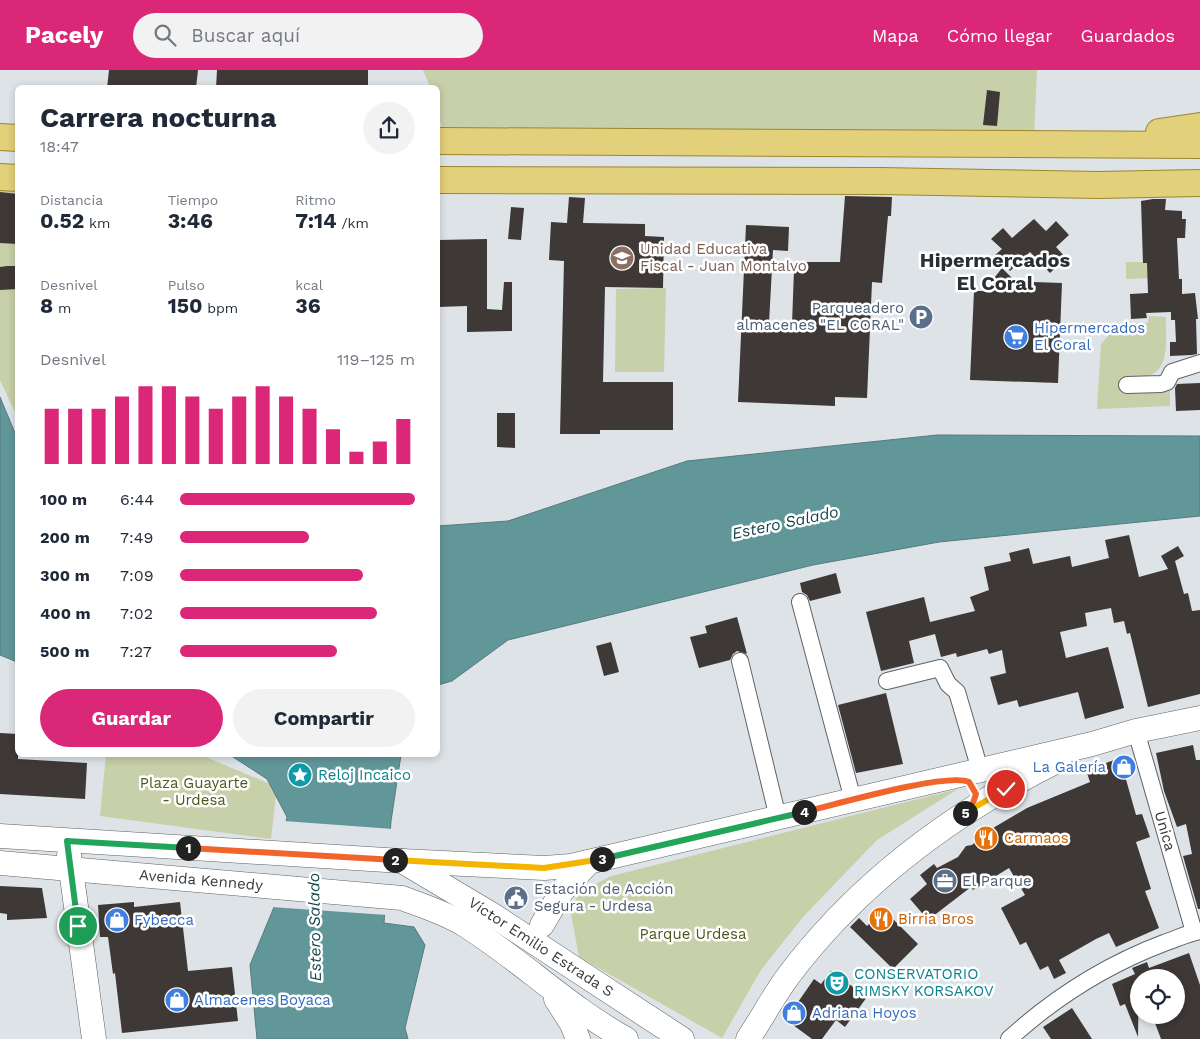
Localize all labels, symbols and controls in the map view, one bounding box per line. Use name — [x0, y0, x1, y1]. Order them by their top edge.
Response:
search box — [133, 13, 483, 58]
text: Pacely — [25, 21, 103, 49]
icon: search — [151, 21, 179, 49]
text: Buscar aquí — [191, 24, 300, 47]
text: Mapa — [872, 25, 919, 46]
text: Cómo llegar — [947, 25, 1053, 46]
text: Guardados — [1081, 25, 1175, 46]
text: Carrera nocturna — [40, 101, 276, 134]
button: share — [363, 102, 415, 154]
text: 18:47 — [40, 137, 79, 156]
text: Distancia — [40, 192, 103, 208]
text: Tiempo — [168, 192, 218, 208]
text: Ritmo — [295, 192, 336, 208]
text: 0.52 — [40, 208, 84, 233]
text: 3:46 — [168, 208, 213, 233]
text: 7:14 — [295, 208, 337, 233]
text: km — [84, 215, 110, 231]
text: /km — [337, 215, 369, 231]
place label: Unidad Educativa Fiscal - Juan Montalvo — [640, 240, 807, 275]
school or university icon: Unidad Educativa Fiscal - Juan Montalvo — [609, 245, 635, 271]
district label: Hipermercados El Coral — [920, 248, 1070, 295]
text: Desnivel — [40, 277, 98, 293]
text: Pulso — [168, 277, 205, 293]
text: kcal — [295, 277, 323, 293]
text: 8 — [40, 293, 53, 318]
text: 150 — [168, 293, 202, 318]
text: 36 — [295, 293, 321, 318]
place label: Parqueadero almacenes "EL CORAL" — [736, 299, 904, 334]
text: m — [53, 300, 71, 316]
text: bpm — [202, 300, 238, 316]
parking icon: Parqueadero almacenes "EL CORAL" — [908, 304, 934, 330]
place label: Hipermercados El Coral — [1034, 319, 1145, 354]
supermarket icon: Hipermercados El Coral — [1003, 324, 1029, 350]
text: Desnivel — [40, 350, 106, 369]
text: 119–125 m — [337, 350, 415, 369]
text: 100 m — [40, 490, 87, 509]
text: 6:44 — [120, 490, 154, 509]
water label: Estero Salado — [730, 502, 840, 543]
text: 200 m — [40, 528, 90, 547]
text: 7:49 — [120, 528, 153, 547]
text: 300 m — [40, 566, 90, 585]
text: 7:09 — [120, 566, 154, 585]
text: 400 m — [40, 604, 91, 623]
text: 7:02 — [120, 604, 153, 623]
text: 500 m — [40, 642, 90, 661]
text: 7:27 — [120, 642, 152, 661]
button: Guardar — [40, 689, 223, 747]
button: Compartir — [233, 689, 415, 747]
shop icon: La Galería — [1111, 754, 1137, 780]
place label: La Galería — [1033, 758, 1106, 776]
place icon: Reloj Incaico — [287, 762, 313, 788]
place label: Reloj Incaico — [318, 766, 411, 784]
pin — [985, 768, 1027, 810]
park label: Plaza Guayarte - Urdesa — [140, 774, 248, 809]
icon: check — [992, 775, 1020, 803]
pin: 4 — [792, 800, 816, 824]
pin: 5 — [952, 800, 978, 826]
text: 4 — [800, 804, 809, 820]
text: 5 — [961, 805, 970, 821]
street label: Unica — [1151, 809, 1179, 854]
restaurant icon: Carmaos — [973, 825, 999, 851]
place label: Carmaos — [1004, 829, 1069, 847]
pin: 1 — [176, 836, 200, 860]
text: 1 — [185, 840, 192, 856]
pin: 3 — [590, 846, 614, 872]
pin: 2 — [382, 848, 408, 872]
text: 3 — [598, 851, 607, 867]
text: 2 — [391, 852, 400, 868]
street label: Avenida Kennedy — [138, 866, 264, 894]
office icon: El Parque — [932, 868, 958, 894]
place label: El Parque — [962, 872, 1032, 890]
water label: Estero Salado — [304, 873, 325, 981]
place label: Estación de Acción Segura - Urdesa — [534, 880, 673, 915]
public building icon: Estación de Acción Segura - Urdesa — [503, 885, 529, 911]
street label: Víctor Emilio Estrada S — [465, 893, 617, 1001]
pin — [57, 905, 99, 947]
restaurant icon: Birria Bros — [868, 906, 894, 932]
shop icon: Fybecca — [104, 907, 130, 933]
place label: Birria Bros — [898, 910, 974, 928]
place label: Fybecca — [134, 911, 194, 929]
icon: arrive — [64, 912, 92, 940]
park label: Parque Urdesa — [640, 925, 747, 943]
place label: CONSERVATORIO RIMSKY KORSAKOV — [854, 965, 994, 1000]
map controls — [1130, 969, 1185, 1024]
button: locate — [1130, 969, 1185, 1024]
theatre icon: CONSERVATORIO RIMSKY KORSAKOV — [824, 970, 850, 996]
shop icon: Almacenes Boyaca — [164, 987, 190, 1013]
place label: Almacenes Boyaca — [194, 991, 331, 1009]
shop icon: Adriana Hoyos — [781, 1000, 807, 1026]
place label: Adriana Hoyos — [812, 1004, 917, 1022]

